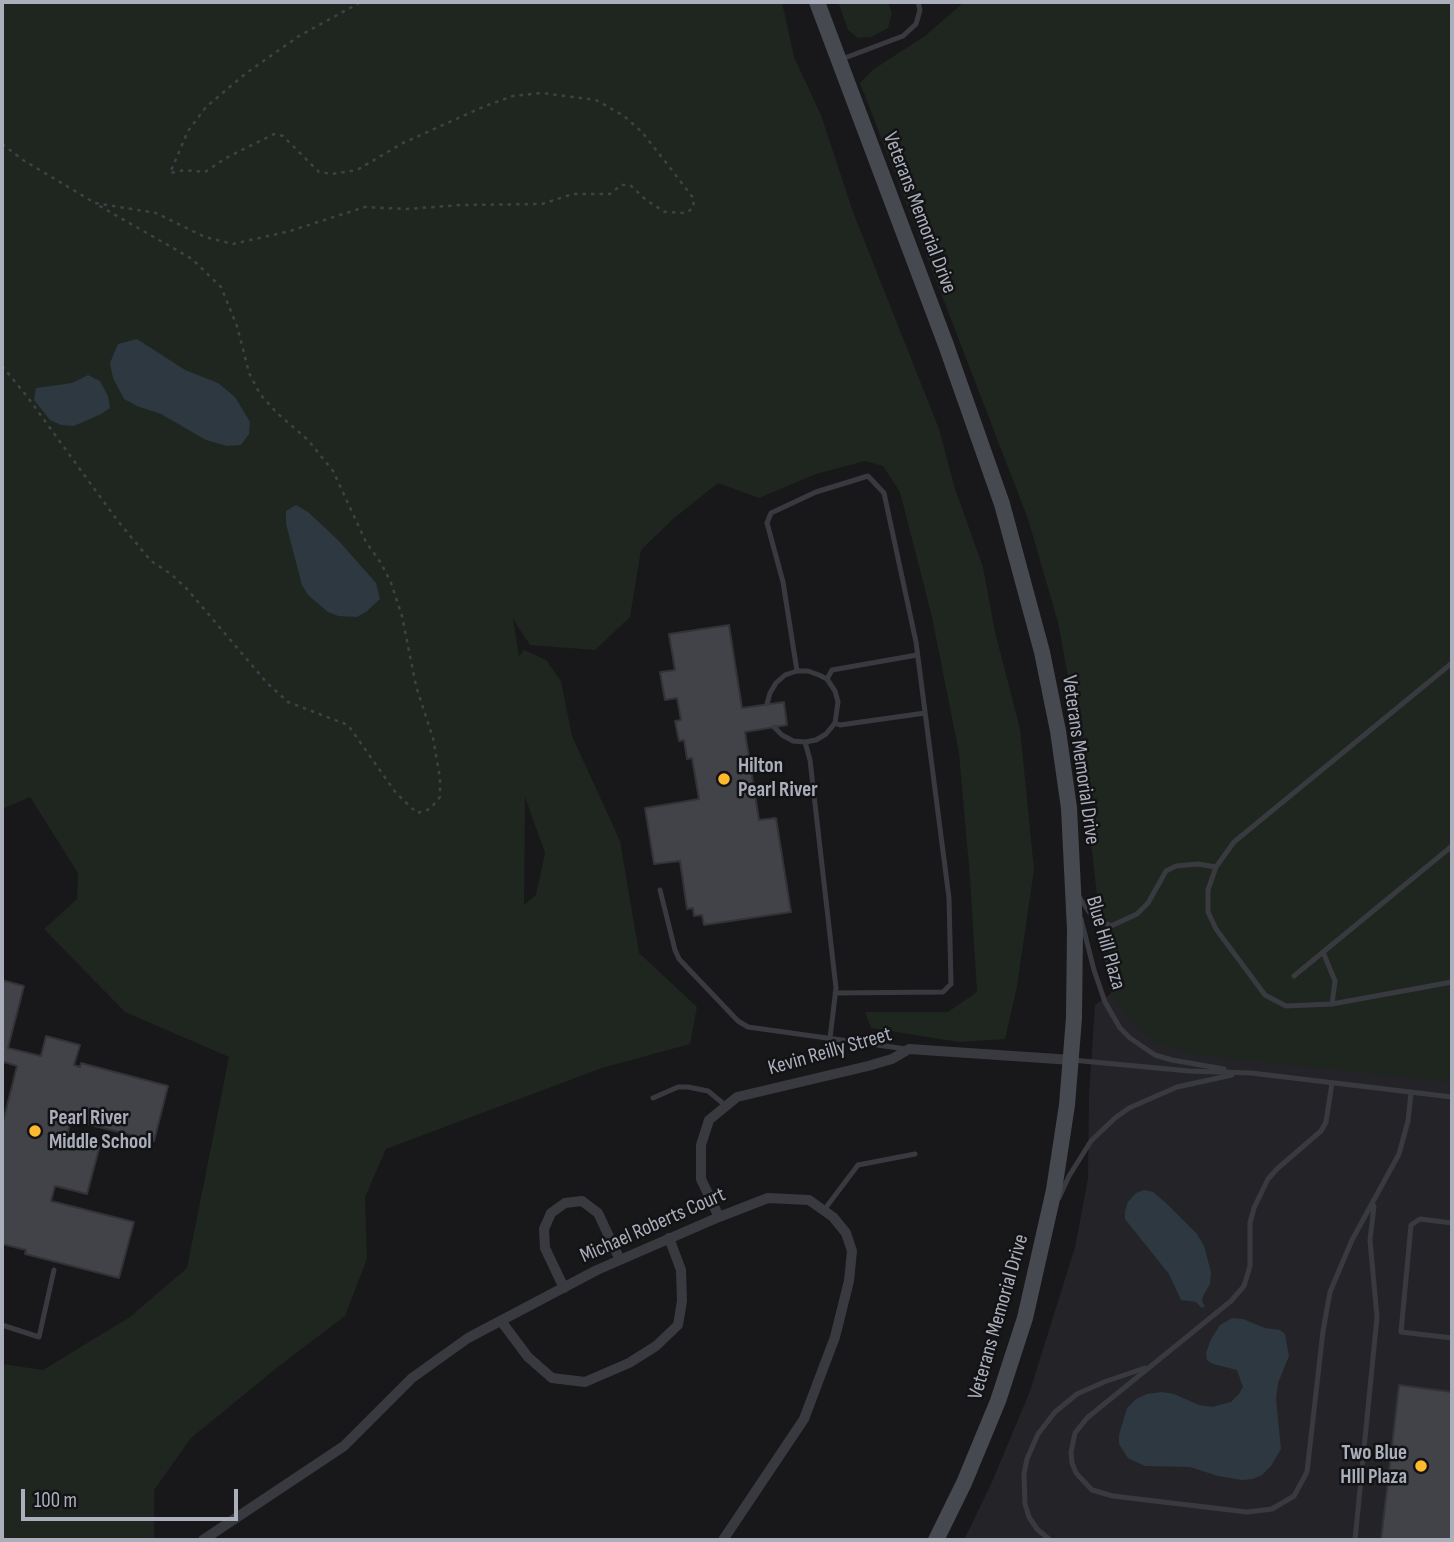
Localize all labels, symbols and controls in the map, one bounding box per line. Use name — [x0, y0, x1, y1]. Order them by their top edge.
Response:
street label: Veterans Memorial Drive — [877, 129, 961, 297]
street label: Veterans Memorial Drive — [1056, 674, 1104, 846]
place label: Hilton Pearl River — [738, 754, 818, 804]
marker: Hilton Pearl River — [716, 771, 732, 787]
street label: Blue Hill Plaza — [1080, 893, 1130, 993]
street label: Kevin Reilly Street — [765, 1022, 895, 1082]
place label: Pearl River Middle School — [49, 1106, 152, 1156]
marker: Pearl River Middle School — [27, 1123, 43, 1139]
street label: Michael Roberts Court — [576, 1183, 730, 1269]
street label: Veterans Memorial Drive — [963, 1232, 1035, 1402]
place label: Two Blue HIll Plaza — [1340, 1441, 1407, 1491]
marker: Two Blue HIll Plaza — [1413, 1458, 1429, 1474]
scale bar — [24, 1476, 242, 1520]
text: 100 m — [34, 1488, 77, 1513]

